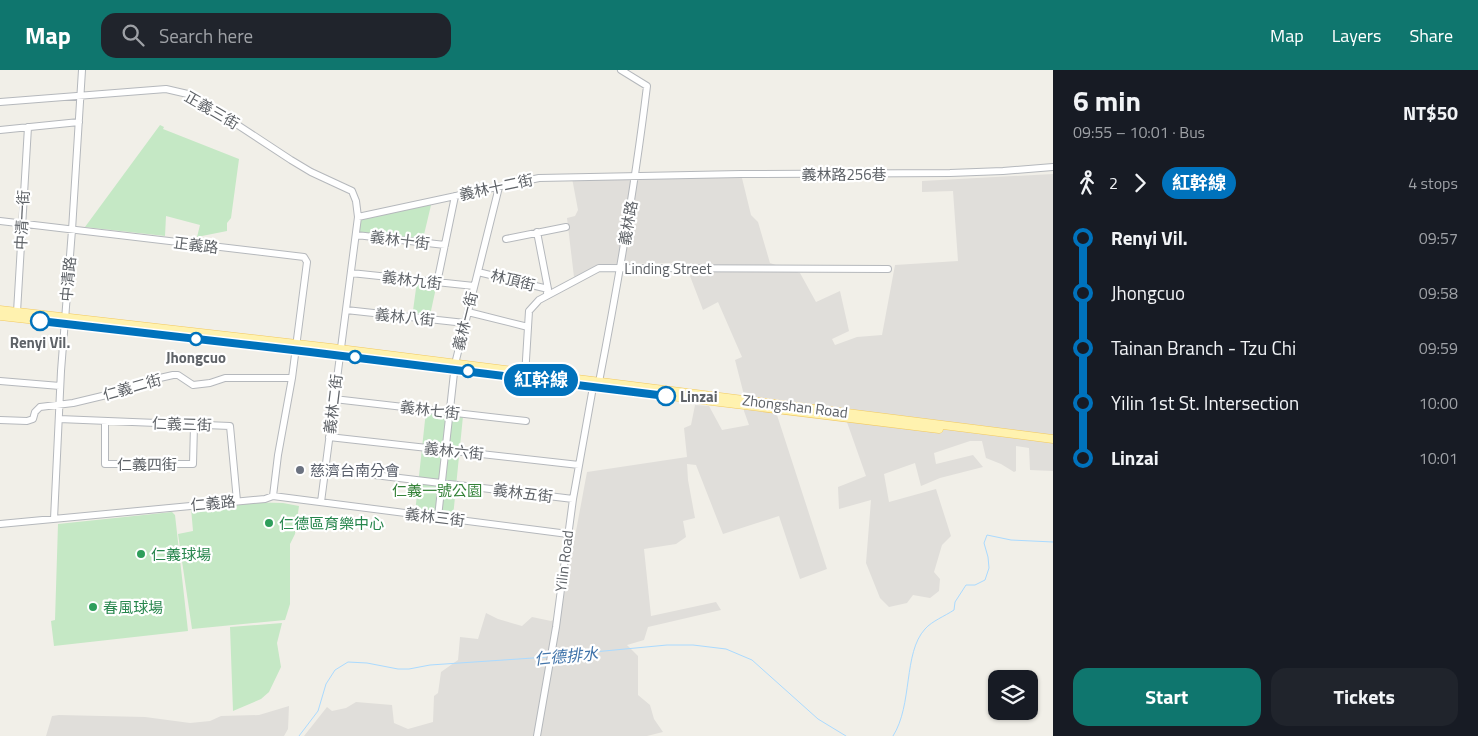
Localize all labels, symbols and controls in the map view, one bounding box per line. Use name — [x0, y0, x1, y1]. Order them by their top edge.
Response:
search box — [101, 13, 451, 58]
text: Map — [25, 17, 71, 53]
icon: search — [119, 21, 147, 49]
text: Search here — [159, 21, 253, 50]
text: Map — [1270, 22, 1304, 49]
text: Layers — [1332, 22, 1381, 49]
text: Share — [1409, 22, 1453, 49]
text: 6 min — [1073, 79, 1141, 122]
street label: 正義三街 — [180, 85, 244, 135]
text: NT$50 — [1403, 98, 1458, 127]
text: 09:55 – 10:01 · Bus — [1073, 120, 1205, 144]
street label: 義林路256巷 — [801, 163, 887, 186]
street label: 義林十二街 — [457, 168, 535, 206]
icon: walk — [1073, 169, 1101, 197]
icon: forward — [1126, 169, 1154, 197]
text: 紅幹線 — [1172, 169, 1226, 196]
text: 2 — [1109, 171, 1118, 195]
text: 4 stops — [1408, 171, 1458, 195]
street label: 中清一街 — [9, 189, 35, 251]
street label: 義林路 — [613, 199, 643, 247]
text: Renyi Vil. — [1111, 223, 1188, 252]
street label: 義林十街 — [369, 225, 431, 255]
text: 09:57 — [1419, 226, 1458, 250]
street label: 正義路 — [172, 231, 220, 259]
street label: 中清路 — [55, 256, 81, 302]
street label: Linding Street — [624, 257, 712, 280]
street label: 林頂街 — [488, 263, 538, 297]
street label: 義林九街 — [381, 265, 443, 295]
text: Jhongcuo — [1111, 278, 1185, 307]
text: 09:58 — [1419, 281, 1458, 305]
street label: 義林一街 — [447, 289, 483, 353]
street label: 義林八街 — [374, 302, 436, 332]
marker: Renyi Vil. — [30, 311, 50, 331]
place label: Renyi Vil. — [10, 331, 70, 354]
marker: Jhongcuo — [189, 332, 203, 346]
text: Tainan Branch - Tzu Chi — [1111, 333, 1296, 362]
text: 09:59 — [1419, 336, 1458, 360]
place label: Jhongcuo — [166, 346, 226, 369]
unlabelled marker — [348, 350, 362, 364]
unlabelled marker — [461, 364, 475, 378]
line badge: 紅幹線 — [512, 364, 570, 396]
text: 紅幹線 — [514, 366, 568, 393]
street label: 仁義二街 — [100, 368, 164, 406]
street label: 義林二街 — [318, 373, 348, 435]
place label: Linzai — [680, 385, 718, 408]
marker: Linzai — [656, 386, 676, 406]
street label: Zhongshan Road — [741, 388, 849, 424]
text: Yilin 1st St. Intersection — [1111, 388, 1299, 417]
text: 10:00 — [1419, 391, 1458, 415]
street label: 義林七街 — [399, 395, 461, 425]
street label: 仁義三街 — [152, 411, 212, 437]
street label: 義林六街 — [423, 436, 485, 466]
text: Linzai — [1111, 443, 1159, 472]
text: 10:01 — [1419, 446, 1458, 470]
street label: 仁義四街 — [117, 453, 177, 476]
place label: 慈濟台南分會 — [310, 459, 400, 482]
marker: 慈濟台南分會 — [294, 464, 306, 476]
street label: 義林五街 — [492, 478, 554, 508]
park label: 仁義一號公園 — [392, 479, 482, 502]
street label: 仁義路 — [190, 490, 236, 516]
street label: 義林三街 — [404, 502, 466, 532]
place label: 仁德區育樂中心 — [279, 512, 384, 535]
marker: 仁德區育樂中心 — [263, 517, 275, 529]
street label: Yilin Road — [549, 529, 579, 593]
place label: 仁義球場 — [151, 543, 211, 566]
marker: 仁義球場 — [135, 548, 147, 560]
place label: 春風球場 — [103, 596, 163, 619]
marker: 春風球場 — [87, 601, 99, 613]
water label: 仁德排水 — [533, 641, 600, 671]
button: Start — [1073, 668, 1261, 726]
button: Tickets — [1271, 668, 1458, 726]
map controls — [988, 670, 1038, 720]
button: layers — [988, 670, 1038, 720]

